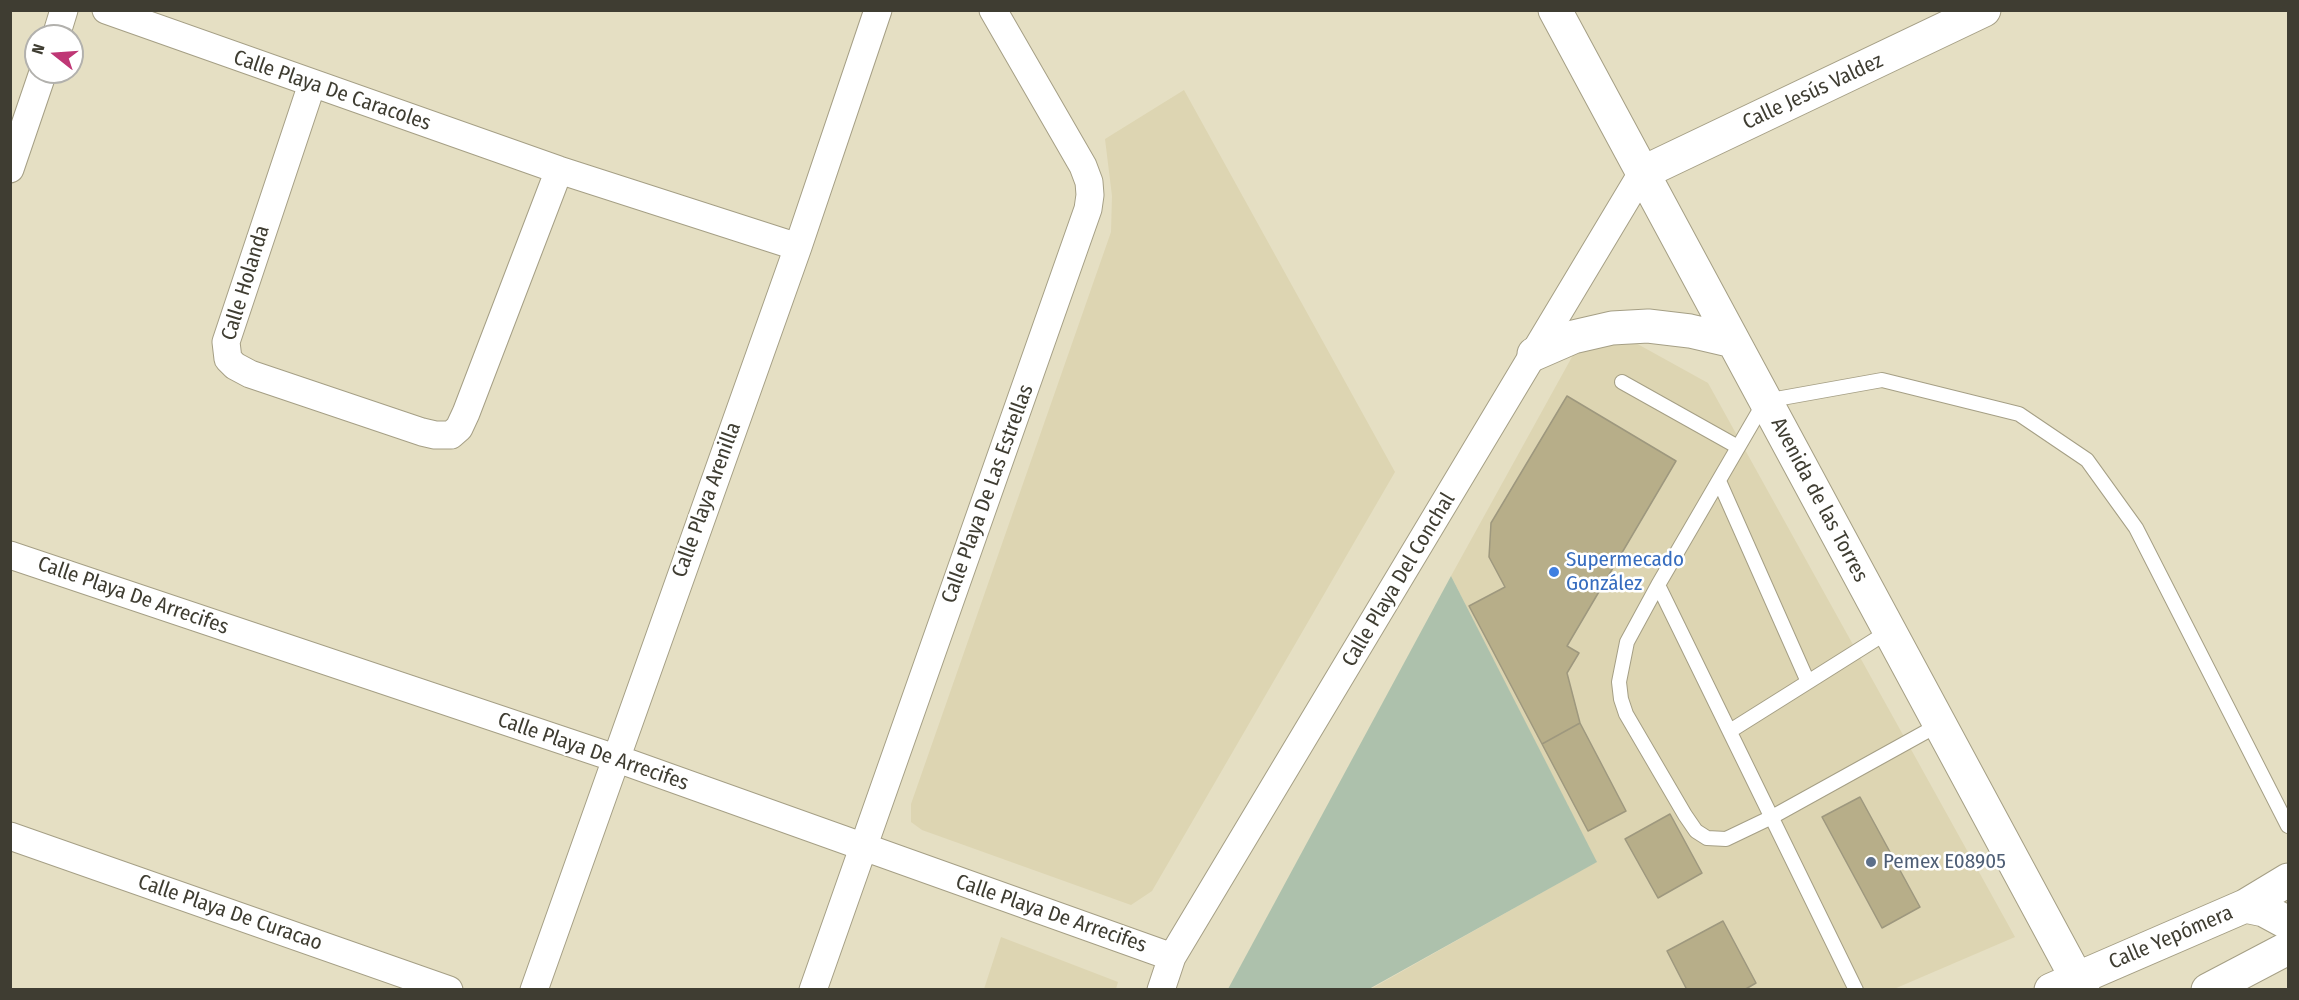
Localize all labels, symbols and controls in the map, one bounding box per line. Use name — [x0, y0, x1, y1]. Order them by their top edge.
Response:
north arrow — [24, 24, 84, 84]
text: N — [28, 42, 49, 57]
street label: Calle Playa De Caracoles — [230, 45, 434, 137]
street label: Calle Jesús Valdez — [1739, 48, 1887, 136]
street label: Calle Holanda — [217, 222, 275, 344]
street label: Calle Playa De Las Estrellas — [937, 381, 1039, 607]
street label: Avenida de las Torres — [1765, 413, 1873, 587]
street label: Calle Playa Arenilla — [667, 419, 747, 581]
street label: Calle Playa Del Conchal — [1337, 488, 1461, 672]
place label: Supermecado González — [1566, 547, 1684, 597]
street label: Calle Playa De Arrecifes — [34, 552, 232, 640]
marker: Supermecado González — [1547, 565, 1561, 579]
street label: Calle Playa De Arrecifes — [494, 708, 692, 796]
place label: Pemex E08905 — [1883, 849, 2006, 875]
marker: Pemex E08905 — [1864, 855, 1878, 869]
street label: Calle Playa De Curacao — [135, 870, 325, 956]
street label: Calle Playa De Arrecifes — [952, 870, 1150, 958]
street label: Calle Yepómera — [2105, 901, 2237, 975]

